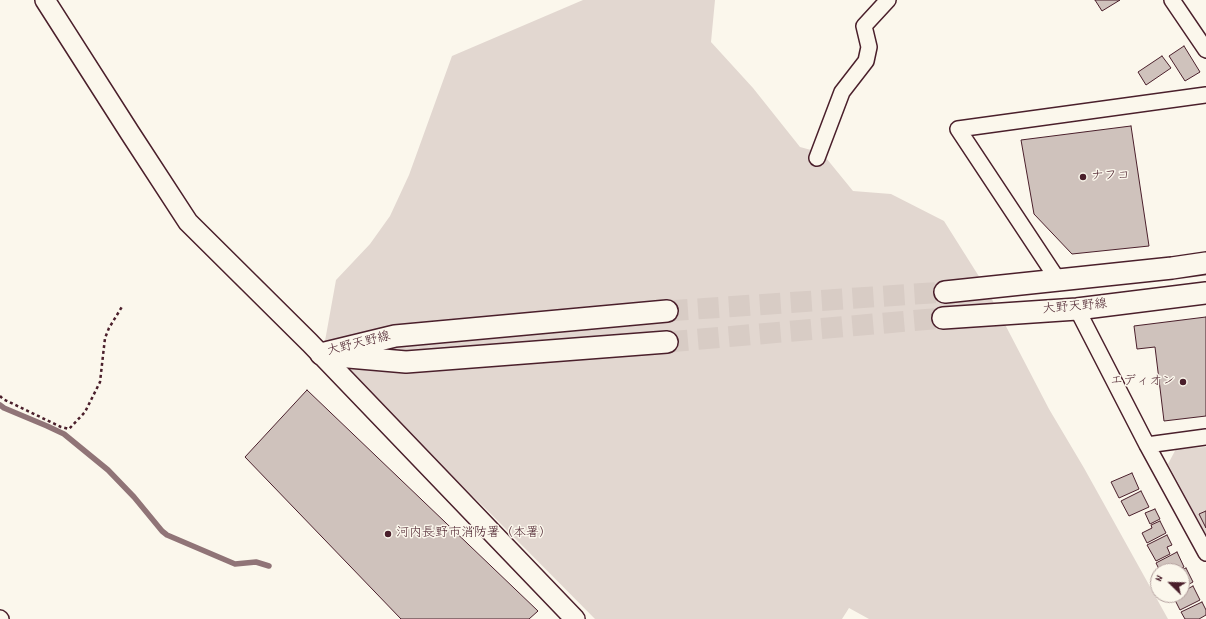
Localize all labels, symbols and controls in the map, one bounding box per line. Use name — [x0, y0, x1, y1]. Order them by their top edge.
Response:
place label: ナフコ — [1091, 169, 1130, 185]
marker: ナフコ — [1078, 172, 1088, 182]
street label: 大野天野線 — [1042, 297, 1108, 319]
street label: 大野天野線 — [326, 330, 392, 360]
place label: エディオン — [1110, 374, 1175, 390]
marker: エディオン — [1178, 377, 1188, 387]
place label: 河内長野市消防署（本署） — [396, 526, 552, 542]
marker: 河内長野市消防署（本署） — [383, 529, 393, 539]
north arrow — [1150, 563, 1190, 603]
text: N — [1151, 573, 1168, 584]

